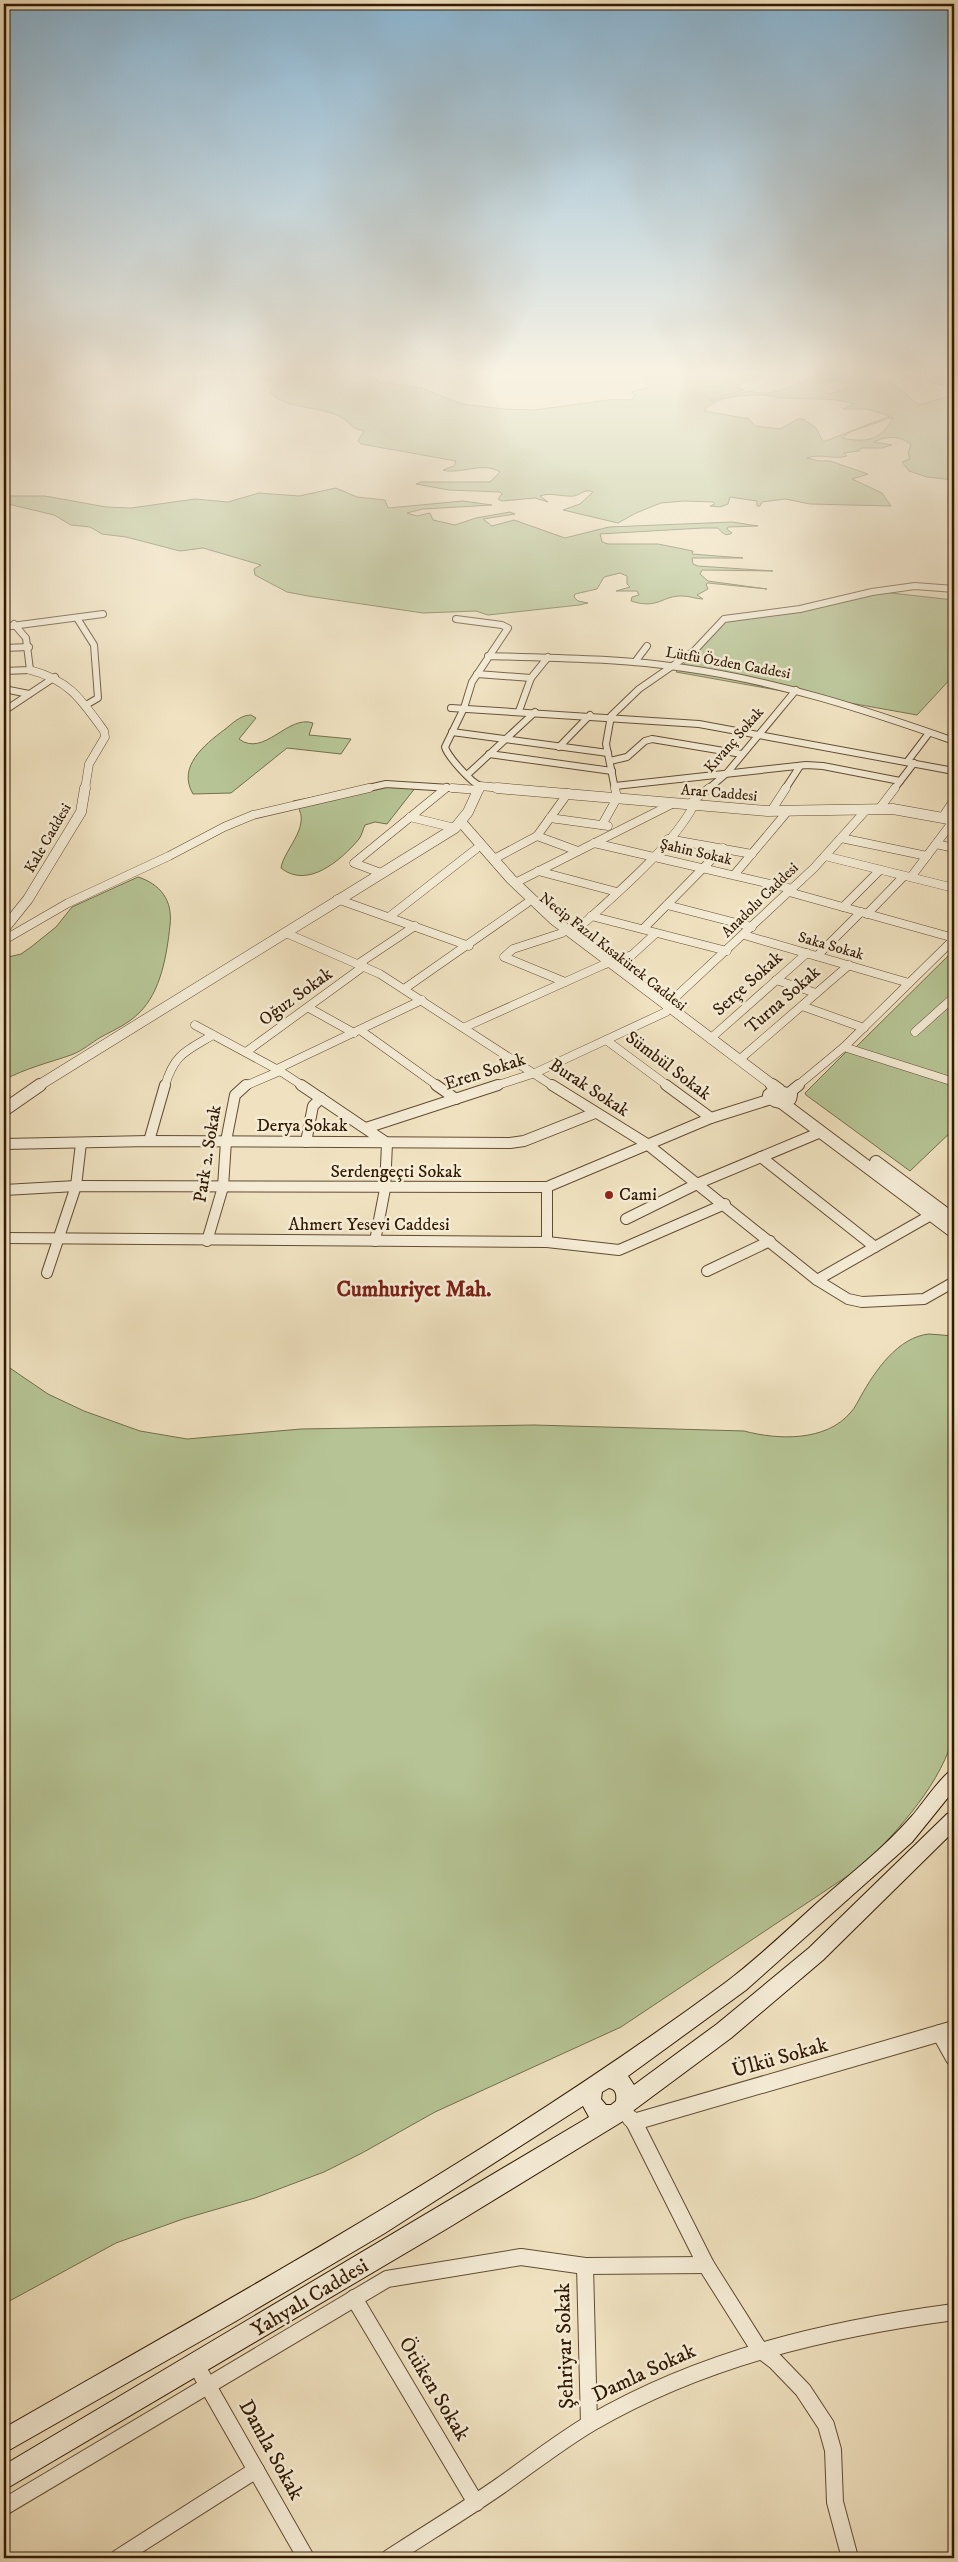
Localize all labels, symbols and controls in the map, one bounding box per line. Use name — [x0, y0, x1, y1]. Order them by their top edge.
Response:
street label: Lütfü Özden Caddesi — [664, 643, 792, 683]
street label: Kıvanç Sokak — [700, 703, 768, 777]
street label: Arar Caddesi — [680, 780, 758, 806]
street label: Kale Caddesi — [20, 800, 76, 876]
street label: Şahin Sokak — [658, 834, 734, 870]
street label: Anadolu Caddesi — [718, 858, 803, 942]
street label: Necip Fazıl Kısakürek Caddesi — [536, 889, 691, 1016]
street label: Saka Sokak — [796, 928, 867, 965]
street label: Serçe Sokak — [709, 947, 787, 1021]
street label: Turna Sokak — [741, 961, 825, 1039]
street label: Oğuz Sokak — [255, 963, 337, 1031]
street label: Sümbül Sokak — [621, 1027, 715, 1105]
street label: Eren Sokak — [442, 1049, 528, 1095]
street label: Burak Sokak — [545, 1054, 633, 1122]
street label: Park 2. Sokak — [189, 1104, 227, 1204]
street label: Derya Sokak — [256, 1115, 348, 1137]
street label: Serdengeçti Sokak — [330, 1161, 462, 1183]
place label: Cami — [619, 1184, 657, 1206]
marker: Cami — [603, 1189, 615, 1201]
street label: Ahmert Yesevi Caddesi — [288, 1214, 450, 1236]
district label: Cumhuriyet Mah. — [336, 1276, 492, 1303]
street label: Ülkü Sokak — [729, 2031, 831, 2084]
street label: Yahyalı Caddesi — [247, 2253, 373, 2343]
street label: Şehriyar Sokak — [550, 2282, 580, 2409]
street label: Ötüken Sokak — [393, 2332, 476, 2446]
street label: Damla Sokak — [588, 2338, 700, 2408]
street label: Damla Sokak — [233, 2395, 310, 2505]

